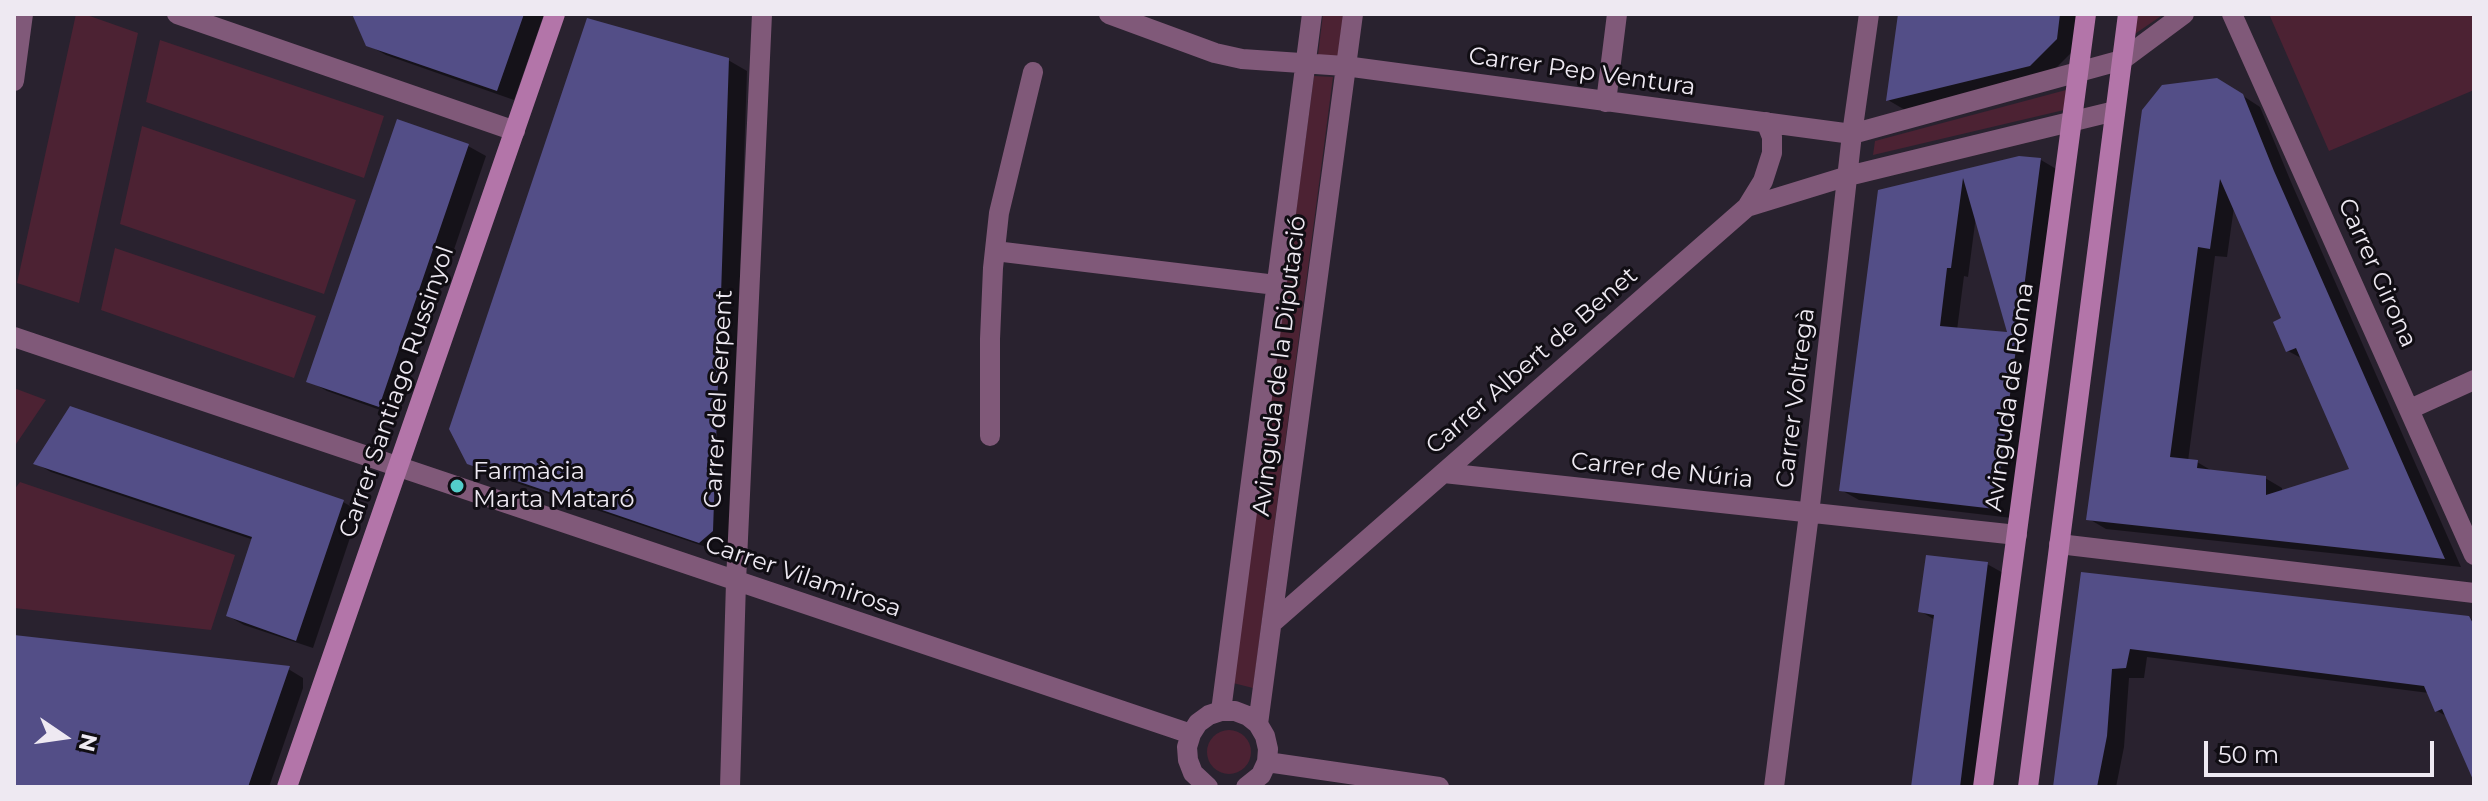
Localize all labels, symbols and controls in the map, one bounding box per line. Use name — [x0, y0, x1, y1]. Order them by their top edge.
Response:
street label: Carrer Pep Ventura — [1467, 42, 1697, 102]
street label: Carrer Girona — [2331, 194, 2423, 352]
street label: Avinguda de la Diputació — [1247, 214, 1313, 518]
street label: Carrer Santiago Russinyol — [333, 242, 461, 542]
street label: Carrer Albert de Benet — [1420, 261, 1644, 461]
street label: Avinguda de Roma — [1980, 281, 2040, 513]
street label: Carrer del Serpent — [699, 289, 739, 509]
street label: Carrer Voltregà — [1771, 306, 1821, 490]
street label: Carrer de Núria — [1570, 447, 1754, 495]
place label: Farmàcia Marta Mataró — [473, 458, 635, 514]
marker: Farmàcia Marta Mataró — [448, 477, 466, 495]
street label: Carrer Vilamirosa — [701, 530, 905, 624]
north arrow — [24, 697, 104, 777]
scale bar — [2208, 725, 2438, 775]
text: N — [73, 731, 103, 754]
text: 50 m — [2218, 740, 2279, 769]

